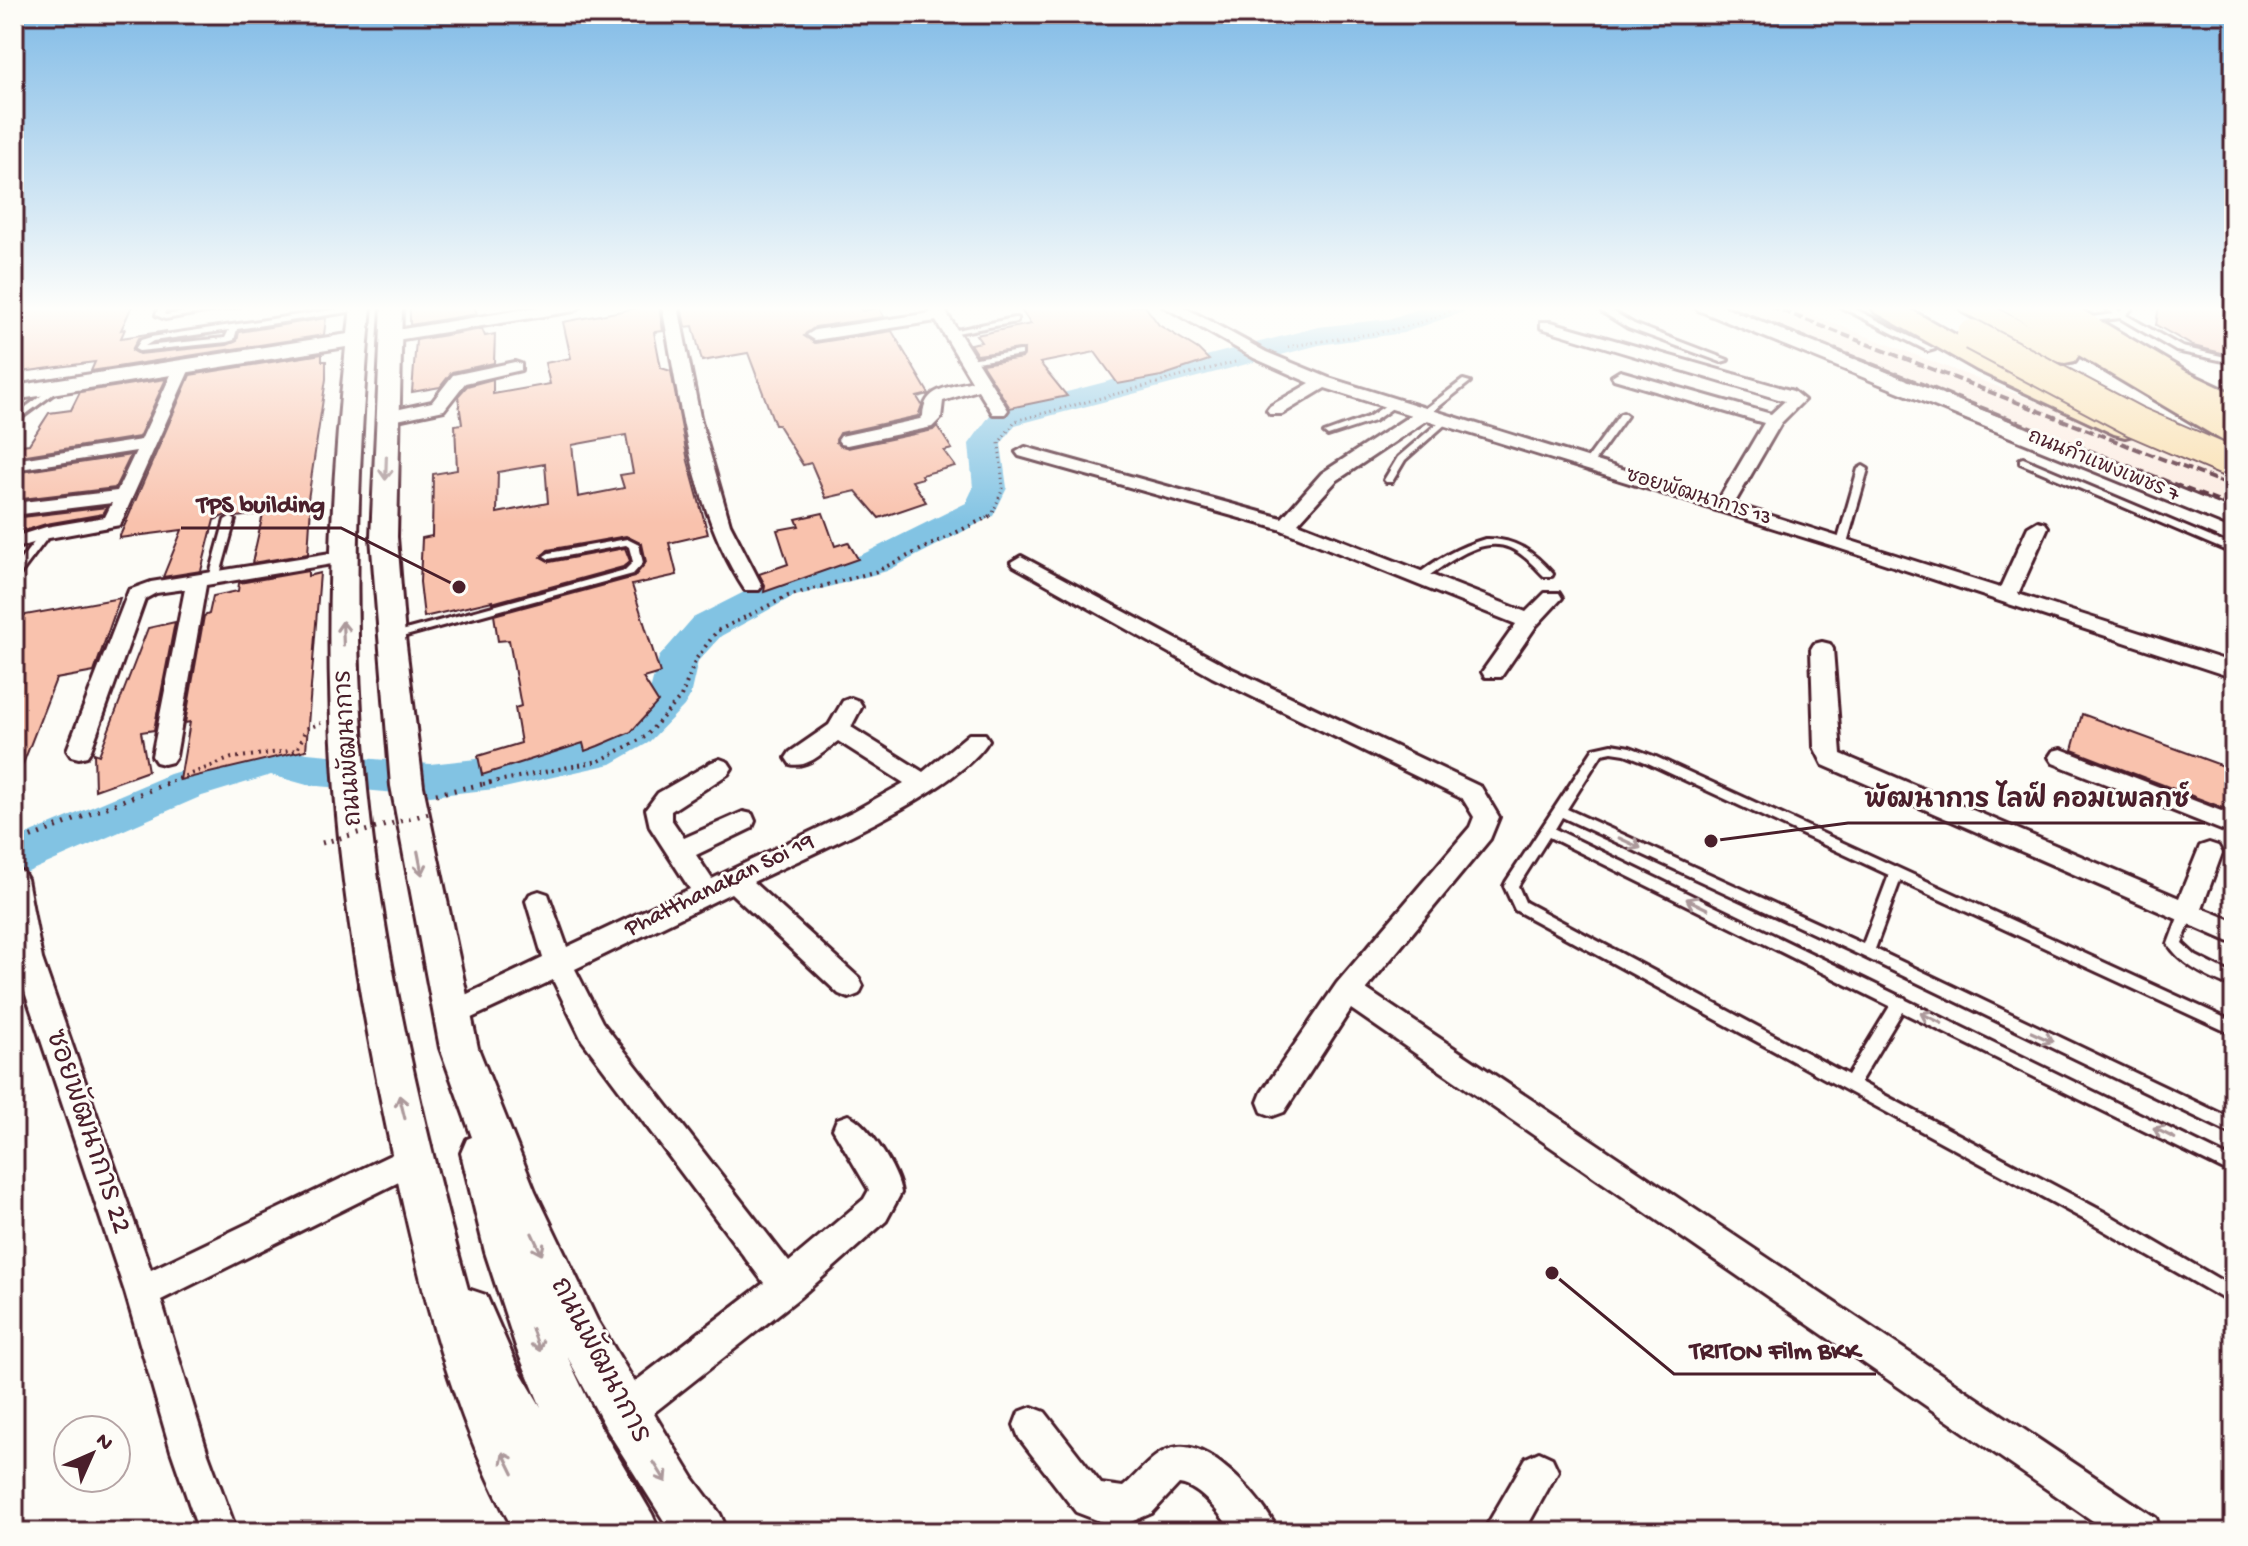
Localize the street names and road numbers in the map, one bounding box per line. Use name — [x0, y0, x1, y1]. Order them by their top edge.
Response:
street label: ถนนกำแพงเพชร 7 — [2024, 422, 2184, 508]
street label: ซอยพัฒนาการ 13 — [1622, 462, 1775, 531]
street label: ถนนพัฒนาการ — [328, 669, 370, 827]
street label: Phatthanakan Soi 19 — [620, 828, 820, 945]
street label: ซอยพัฒนาการ 22 — [37, 1025, 141, 1238]
street label: ถนนพัฒนาการ — [542, 1271, 660, 1449]

